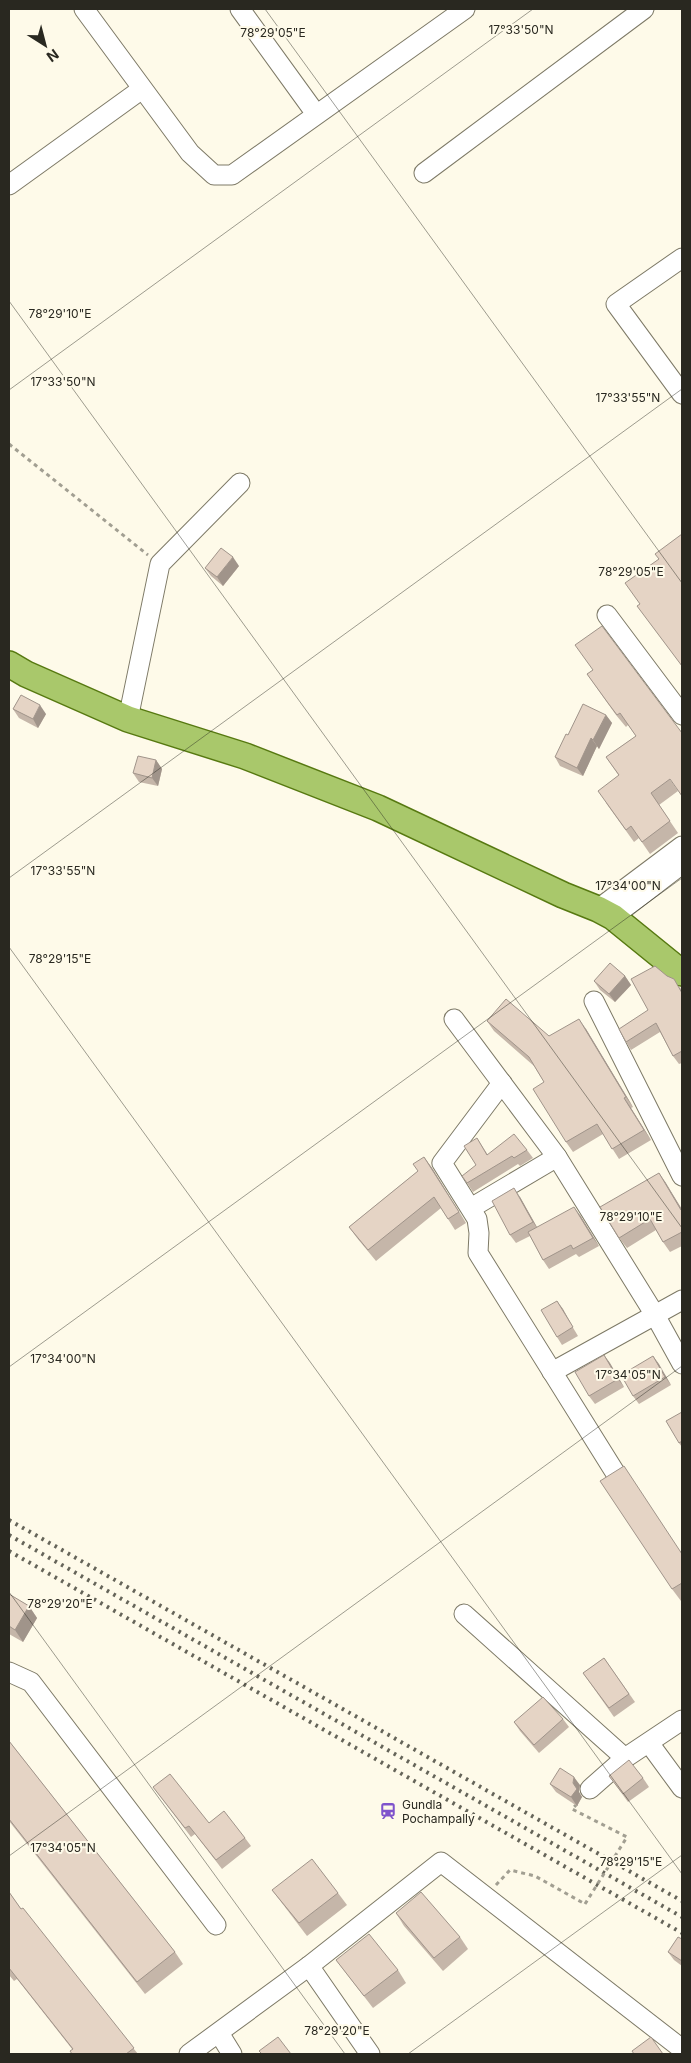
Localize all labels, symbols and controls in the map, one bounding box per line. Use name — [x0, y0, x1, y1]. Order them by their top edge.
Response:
north arrow — [20, 20, 70, 70]
text: 17°33'50"N — [488, 22, 554, 37]
text: 78°29'05"E — [240, 25, 306, 40]
text: N — [44, 46, 62, 66]
text: 78°29'10"E — [29, 306, 91, 321]
text: 17°33'50"N — [30, 374, 96, 389]
text: 17°33'55"N — [596, 390, 660, 405]
text: 78°29'05"E — [598, 564, 664, 579]
text: 17°33'55"N — [31, 863, 95, 878]
text: 17°34'00"N — [595, 878, 661, 893]
text: 78°29'15"E — [29, 951, 91, 966]
text: 78°29'10"E — [600, 1209, 662, 1224]
text: 17°34'00"N — [30, 1351, 96, 1366]
text: 17°34'05"N — [595, 1367, 661, 1382]
text: 78°29'20"E — [27, 1596, 93, 1611]
place label: Gundla Pochampally — [402, 1797, 475, 1826]
station icon: Gundla Pochampally — [378, 1801, 398, 1821]
text: 17°34'05"N — [30, 1840, 96, 1855]
text: 78°29'15"E — [600, 1854, 662, 1869]
text: 78°29'20"E — [304, 2023, 370, 2038]

